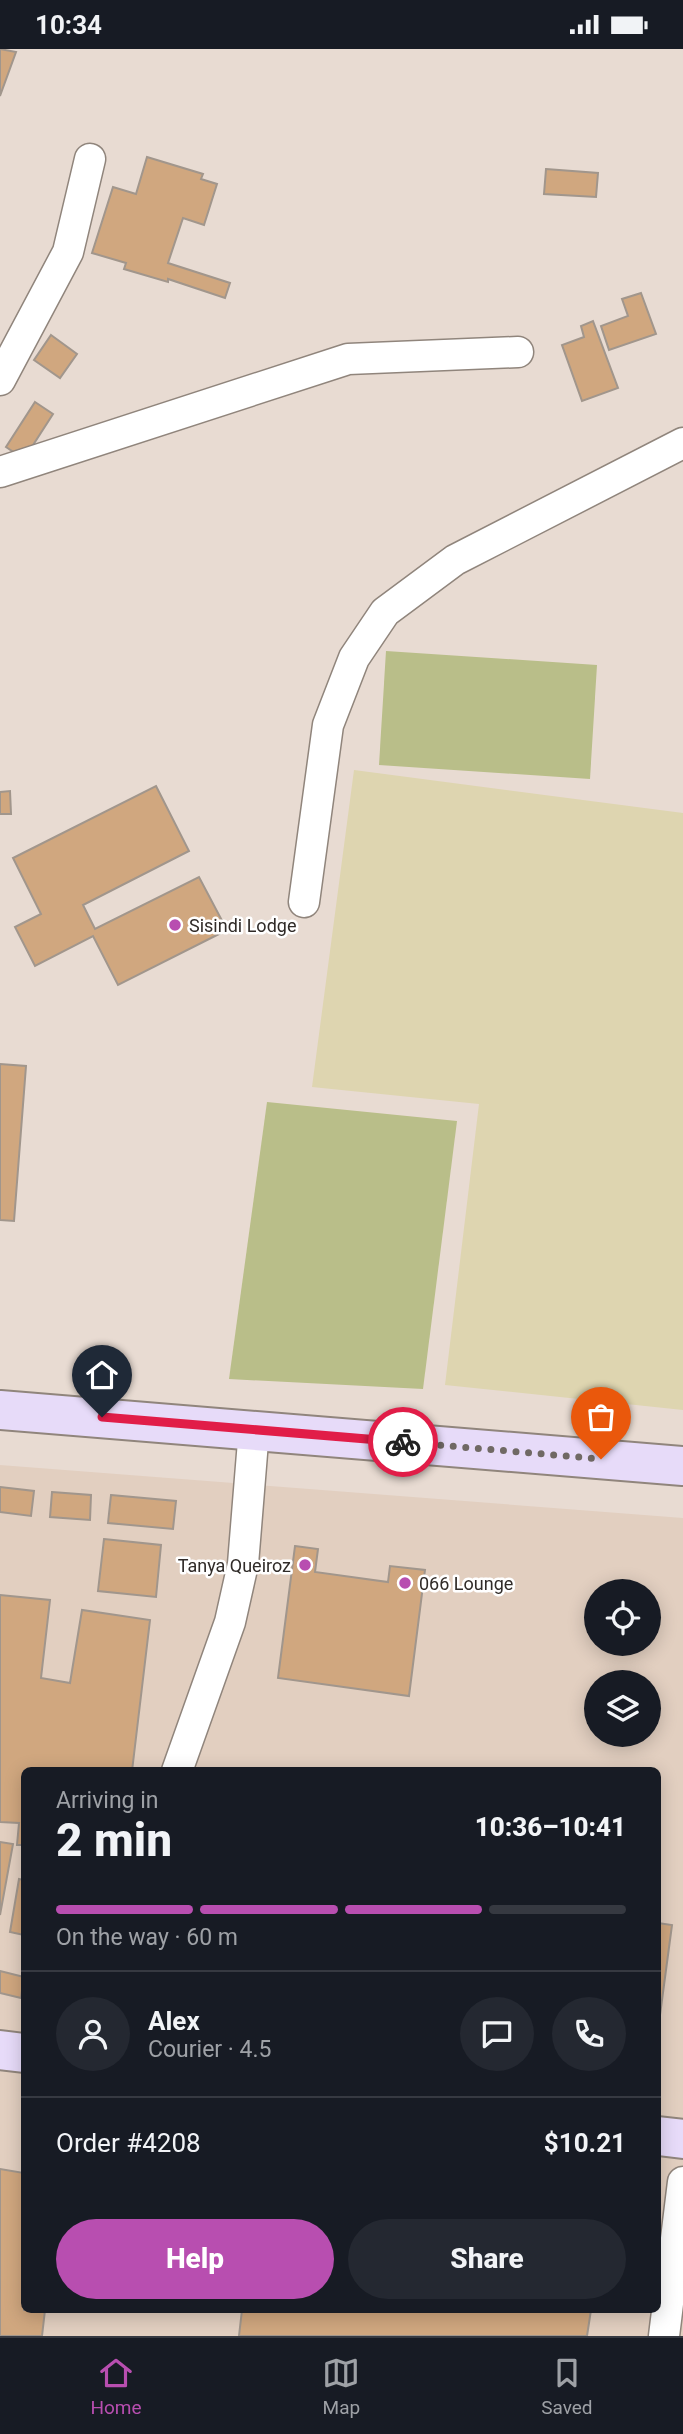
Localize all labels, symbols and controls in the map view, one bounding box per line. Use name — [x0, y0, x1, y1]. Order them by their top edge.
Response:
text: 10:34 — [35, 10, 102, 40]
place label: Sisindi Lodge — [189, 915, 296, 936]
marker: Sisindi Lodge — [167, 917, 183, 933]
pin — [72, 1345, 132, 1417]
icon: home — [83, 1356, 121, 1394]
pin — [571, 1387, 631, 1459]
icon: bag — [582, 1398, 620, 1436]
courier — [368, 1407, 438, 1477]
icon: bike — [384, 1423, 422, 1461]
place label: Tanya Queiroz — [178, 1555, 291, 1576]
marker: Tanya Queiroz — [297, 1557, 313, 1573]
place label: 066 Lounge — [419, 1573, 513, 1594]
marker: 066 Lounge — [397, 1575, 413, 1591]
map controls — [584, 1579, 661, 1747]
button: locate — [584, 1579, 661, 1656]
button: layers — [584, 1670, 661, 1747]
text: Arriving in — [56, 1787, 159, 1814]
text: 10:36–10:41 — [475, 1812, 626, 1842]
text: 2 min — [56, 1813, 172, 1867]
text: On the way · 60 m — [56, 1924, 238, 1951]
button: person — [56, 1997, 130, 2071]
button: chat — [460, 1997, 534, 2071]
button: phone — [552, 1997, 626, 2071]
text: Alex — [148, 2006, 200, 2036]
text: Courier · 4.5 — [148, 2036, 271, 2063]
text: Order #4208 — [56, 2128, 201, 2158]
text: $10.21 — [544, 2128, 626, 2158]
button: Help — [56, 2219, 334, 2299]
button: Share — [348, 2219, 626, 2299]
tab: Home — [90, 2354, 142, 2419]
tab: Map — [322, 2354, 360, 2419]
tab: Saved — [541, 2354, 593, 2419]

